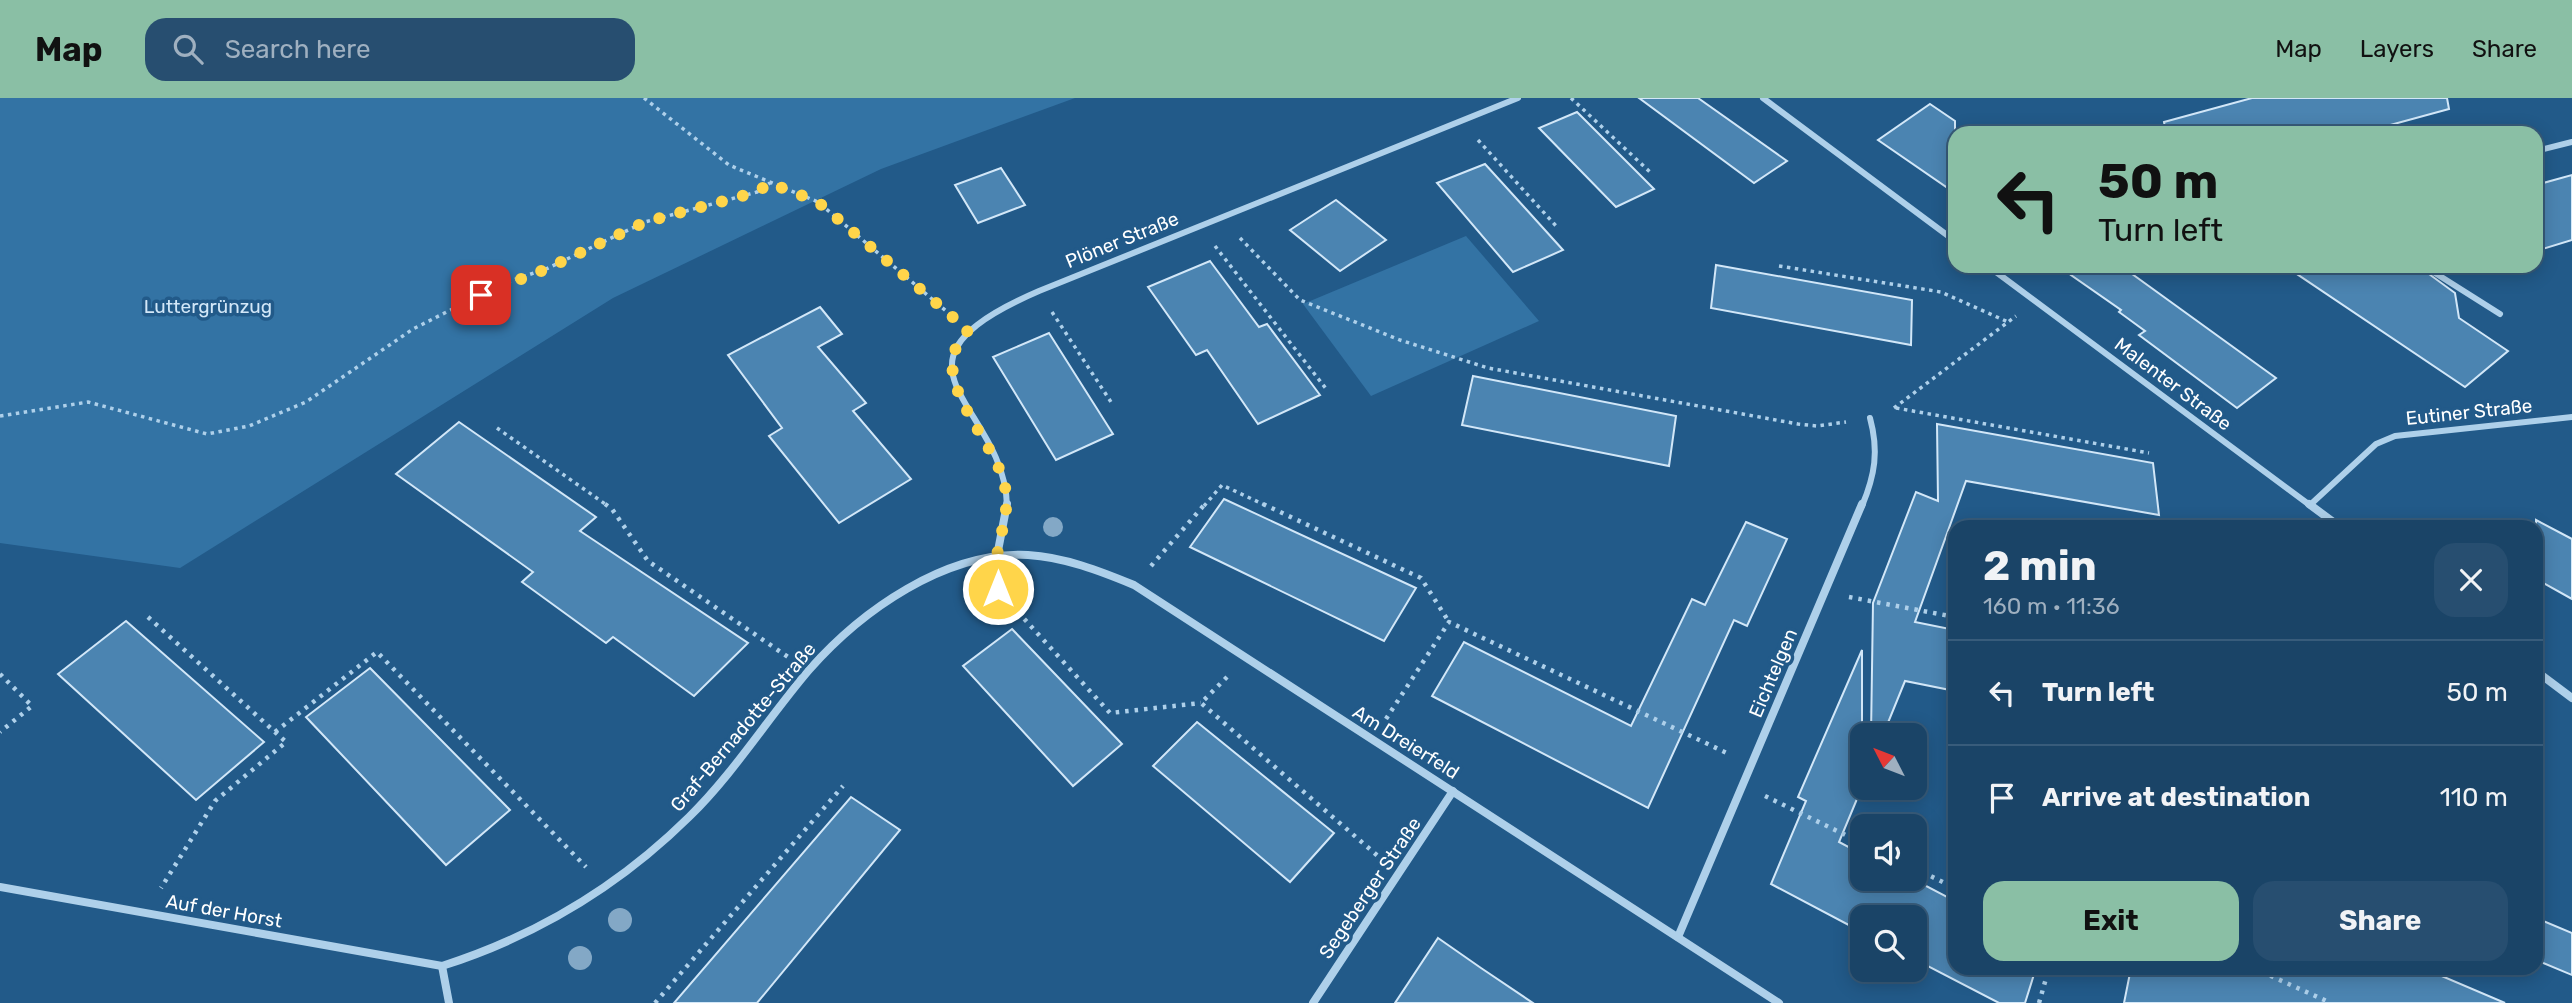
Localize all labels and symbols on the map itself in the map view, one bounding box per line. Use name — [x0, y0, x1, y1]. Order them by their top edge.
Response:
street label: Plöner Straße — [1062, 207, 1182, 273]
pin — [451, 265, 511, 325]
park label: Luttergrünzug — [144, 295, 272, 318]
street label: Malenter Straße — [2110, 333, 2236, 435]
street label: Eutiner Straße — [2405, 394, 2533, 430]
position arrow — [961, 552, 1035, 626]
street label: Eichtelgen — [1744, 625, 1802, 721]
street label: Graf-Bernadotte-Straße — [665, 638, 821, 816]
street label: Am Dreierfeld — [1349, 700, 1463, 784]
north arrow — [1850, 723, 1927, 800]
street label: Segeberger Straße — [1314, 813, 1426, 963]
street label: Auf der Horst — [164, 889, 285, 933]

